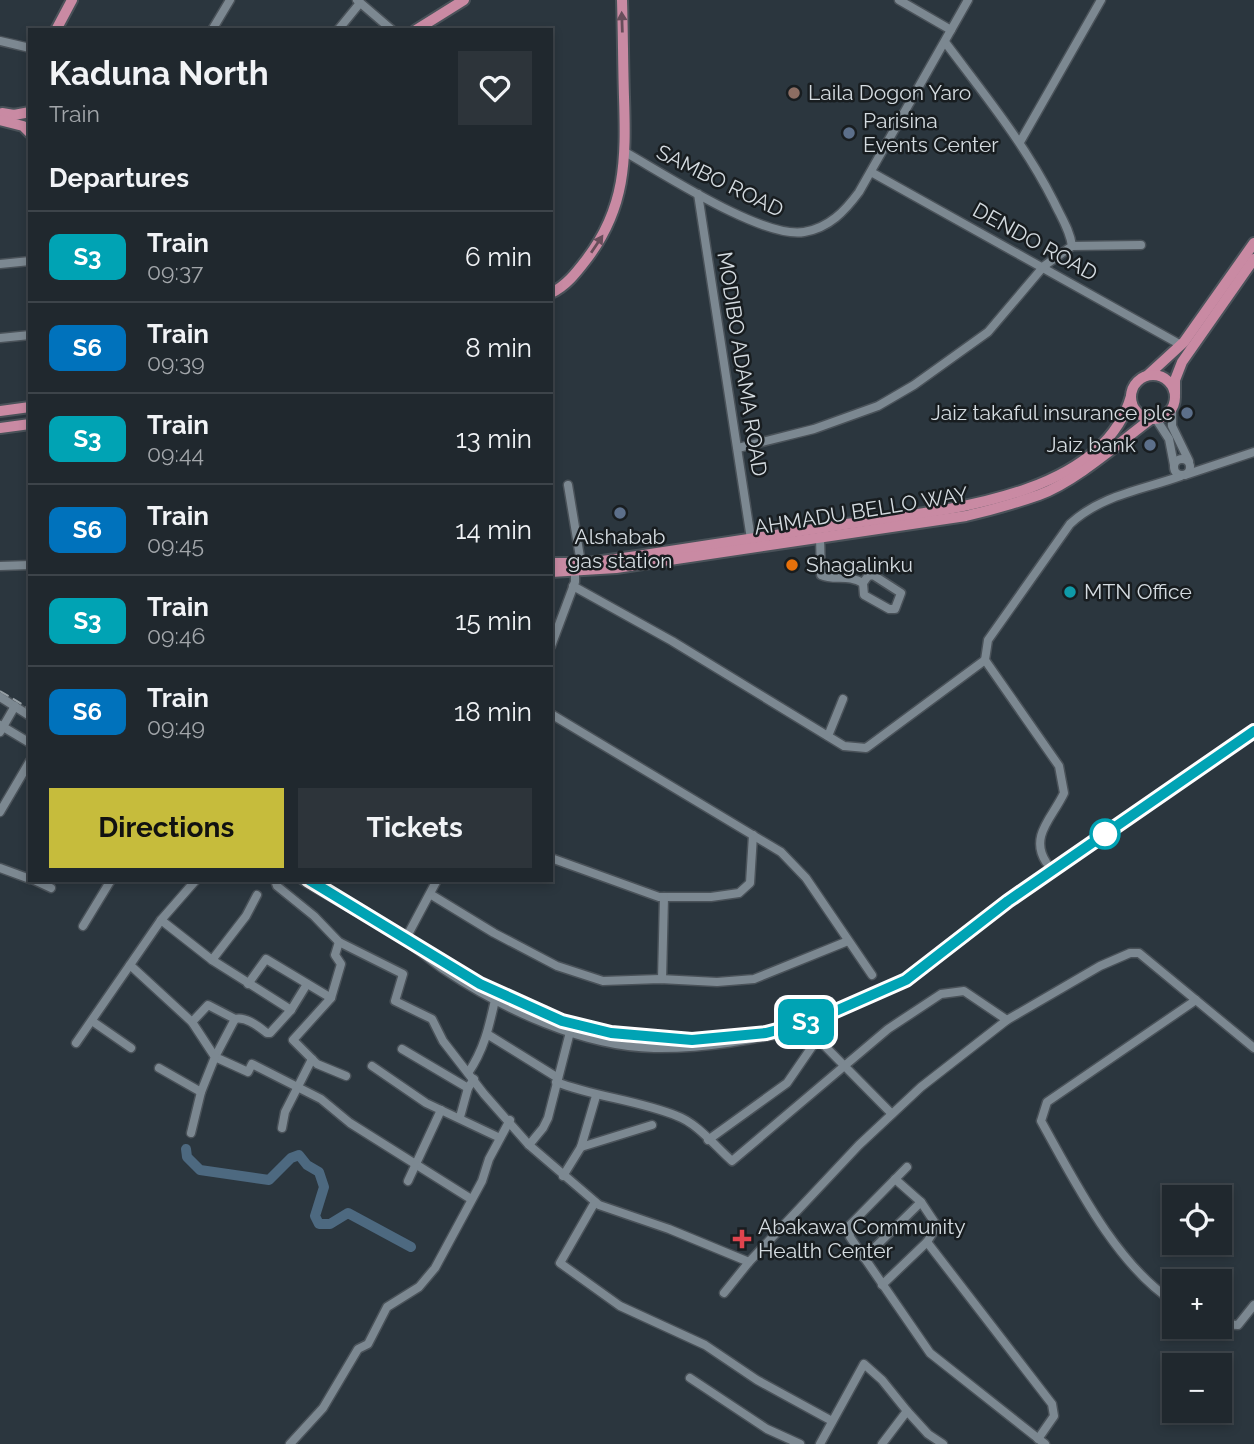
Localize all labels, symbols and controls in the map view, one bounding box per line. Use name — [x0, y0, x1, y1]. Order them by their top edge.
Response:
one-way arrow — [617, 11, 628, 33]
button: heart — [458, 51, 532, 125]
text: Kaduna North — [49, 54, 269, 93]
place label: Laila Dogon Yaro — [808, 80, 971, 105]
marker: Laila Dogon Yaro — [786, 85, 802, 101]
text: Train — [49, 100, 100, 127]
place label: Parisina Events Center — [863, 108, 999, 157]
marker: Parisina Events Center — [841, 125, 857, 141]
street label: SAMBO ROAD — [653, 139, 788, 222]
text: Departures — [49, 163, 189, 193]
street label: DENDO ROAD — [969, 197, 1102, 286]
text: Train — [147, 228, 209, 258]
one-way arrow — [590, 235, 604, 253]
text: S3 — [74, 242, 101, 271]
text: 6 min — [465, 242, 532, 272]
street label: MODIBO ADAMA ROAD — [712, 250, 773, 478]
text: 09:37 — [147, 258, 203, 285]
text: Train — [147, 319, 209, 349]
text: S6 — [73, 333, 102, 362]
text: 8 min — [465, 333, 532, 363]
text: 09:39 — [147, 349, 205, 376]
place label: Jaiz takaful insurance plc — [931, 400, 1173, 425]
marker: Jaiz takaful insurance plc — [1179, 405, 1195, 421]
text: Train — [147, 410, 209, 440]
text: S3 — [74, 424, 101, 453]
text: 13 min — [456, 424, 532, 454]
place label: Jaiz bank — [1047, 432, 1136, 457]
marker: Jaiz bank — [1142, 437, 1158, 453]
text: 09:44 — [147, 440, 204, 467]
street label: AHMADU BELLO WAY — [752, 481, 970, 540]
text: Train — [147, 501, 209, 531]
marker: Alshabab gas station — [612, 505, 628, 521]
text: S6 — [73, 515, 102, 544]
text: 14 min — [455, 515, 532, 545]
place label: Alshabab gas station — [568, 524, 672, 573]
text: 09:45 — [147, 531, 204, 558]
place label: Shagalinku — [806, 552, 913, 577]
marker: Shagalinku — [784, 557, 800, 573]
place label: MTN Office — [1084, 579, 1192, 604]
marker: MTN Office — [1062, 584, 1078, 600]
text: Train — [147, 592, 209, 622]
text: S3 — [74, 606, 101, 635]
text: 15 min — [455, 606, 532, 636]
text: 09:46 — [147, 622, 205, 649]
text: Train — [147, 683, 209, 713]
text: S6 — [73, 697, 102, 726]
text: 18 min — [454, 697, 532, 727]
text: 09:49 — [147, 713, 205, 740]
button: Directions — [49, 788, 284, 868]
button: Tickets — [298, 788, 532, 868]
unlabelled marker — [1090, 819, 1120, 849]
line badge: S3 — [774, 999, 838, 1045]
text: S3 — [792, 1007, 820, 1036]
map controls — [1162, 1185, 1232, 1423]
button: locate — [1162, 1185, 1232, 1255]
place label: Abakawa Community Health Center — [758, 1214, 966, 1263]
marker: Abakawa Community Health Center — [732, 1229, 752, 1249]
button: + — [1162, 1269, 1232, 1339]
button: − — [1162, 1353, 1232, 1423]

